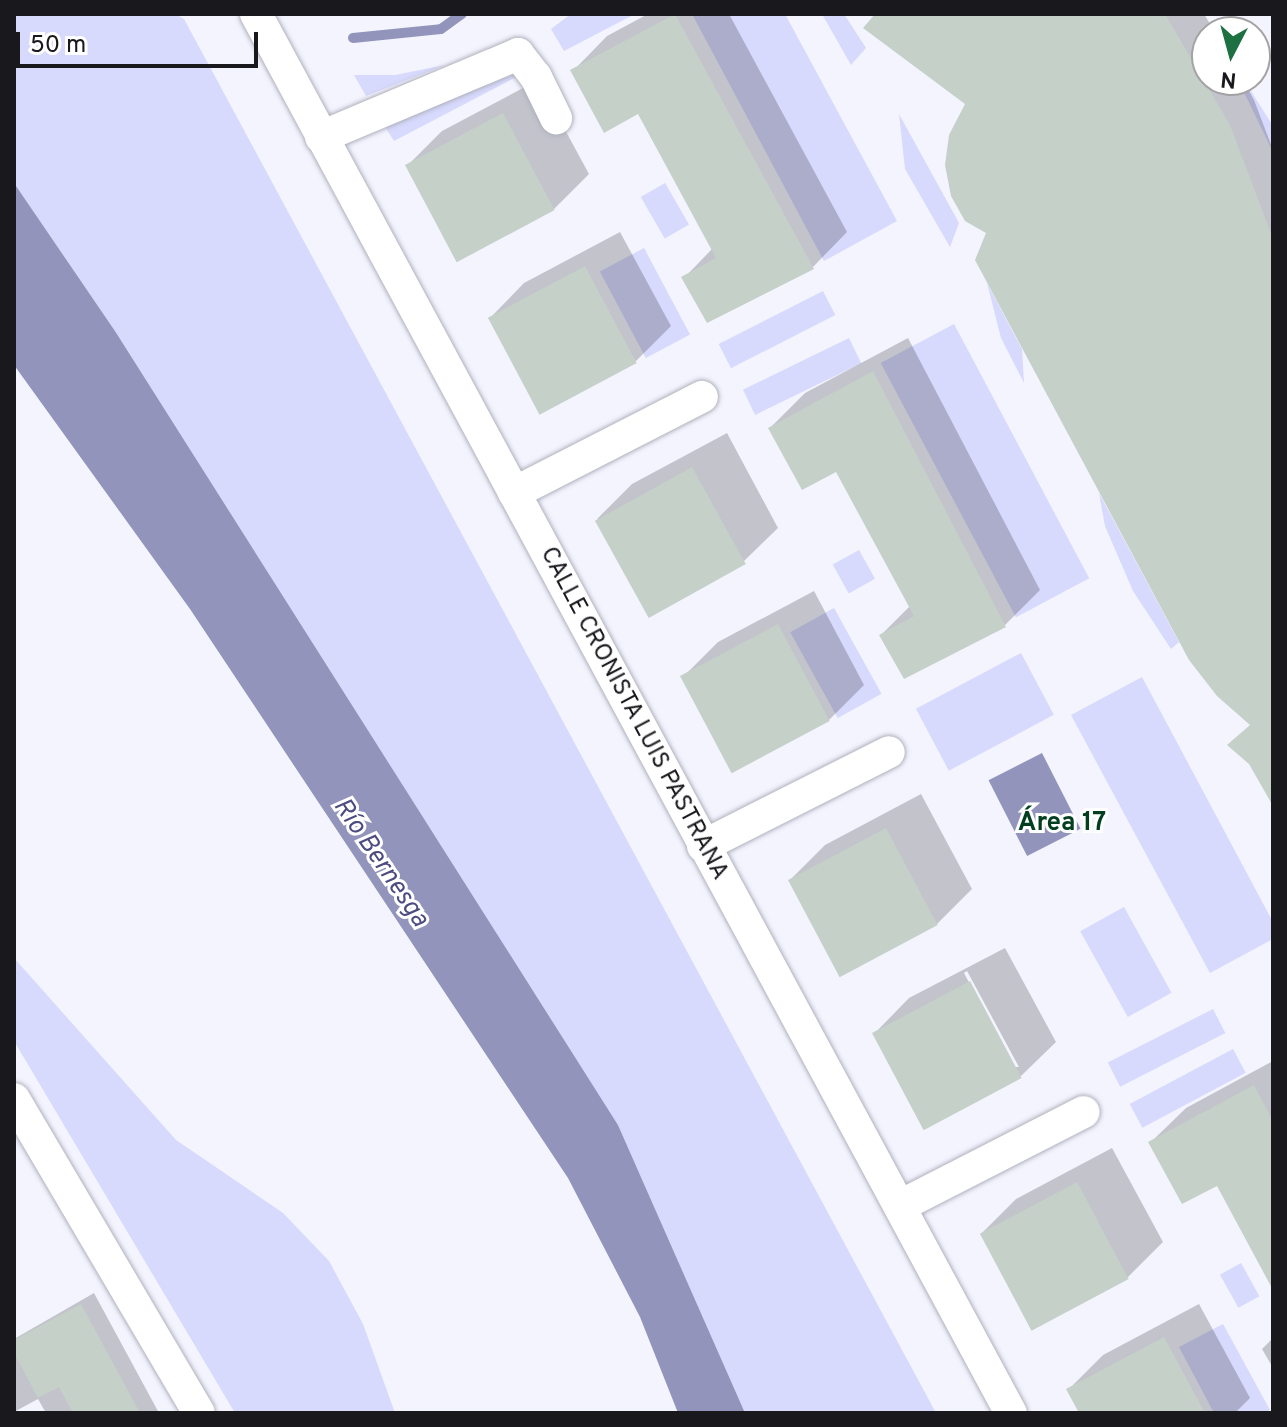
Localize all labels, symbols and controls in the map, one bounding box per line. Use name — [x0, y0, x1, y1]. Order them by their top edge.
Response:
scale bar — [20, 16, 262, 66]
north arrow — [1191, 16, 1271, 96]
text: 50 m — [30, 31, 86, 61]
text: N — [1219, 64, 1238, 93]
street label: CALLE CRONISTA LUIS PASTRANA — [533, 542, 733, 886]
water label: Río Bernesga — [325, 793, 435, 933]
district label: Área 17 — [1018, 808, 1106, 840]

